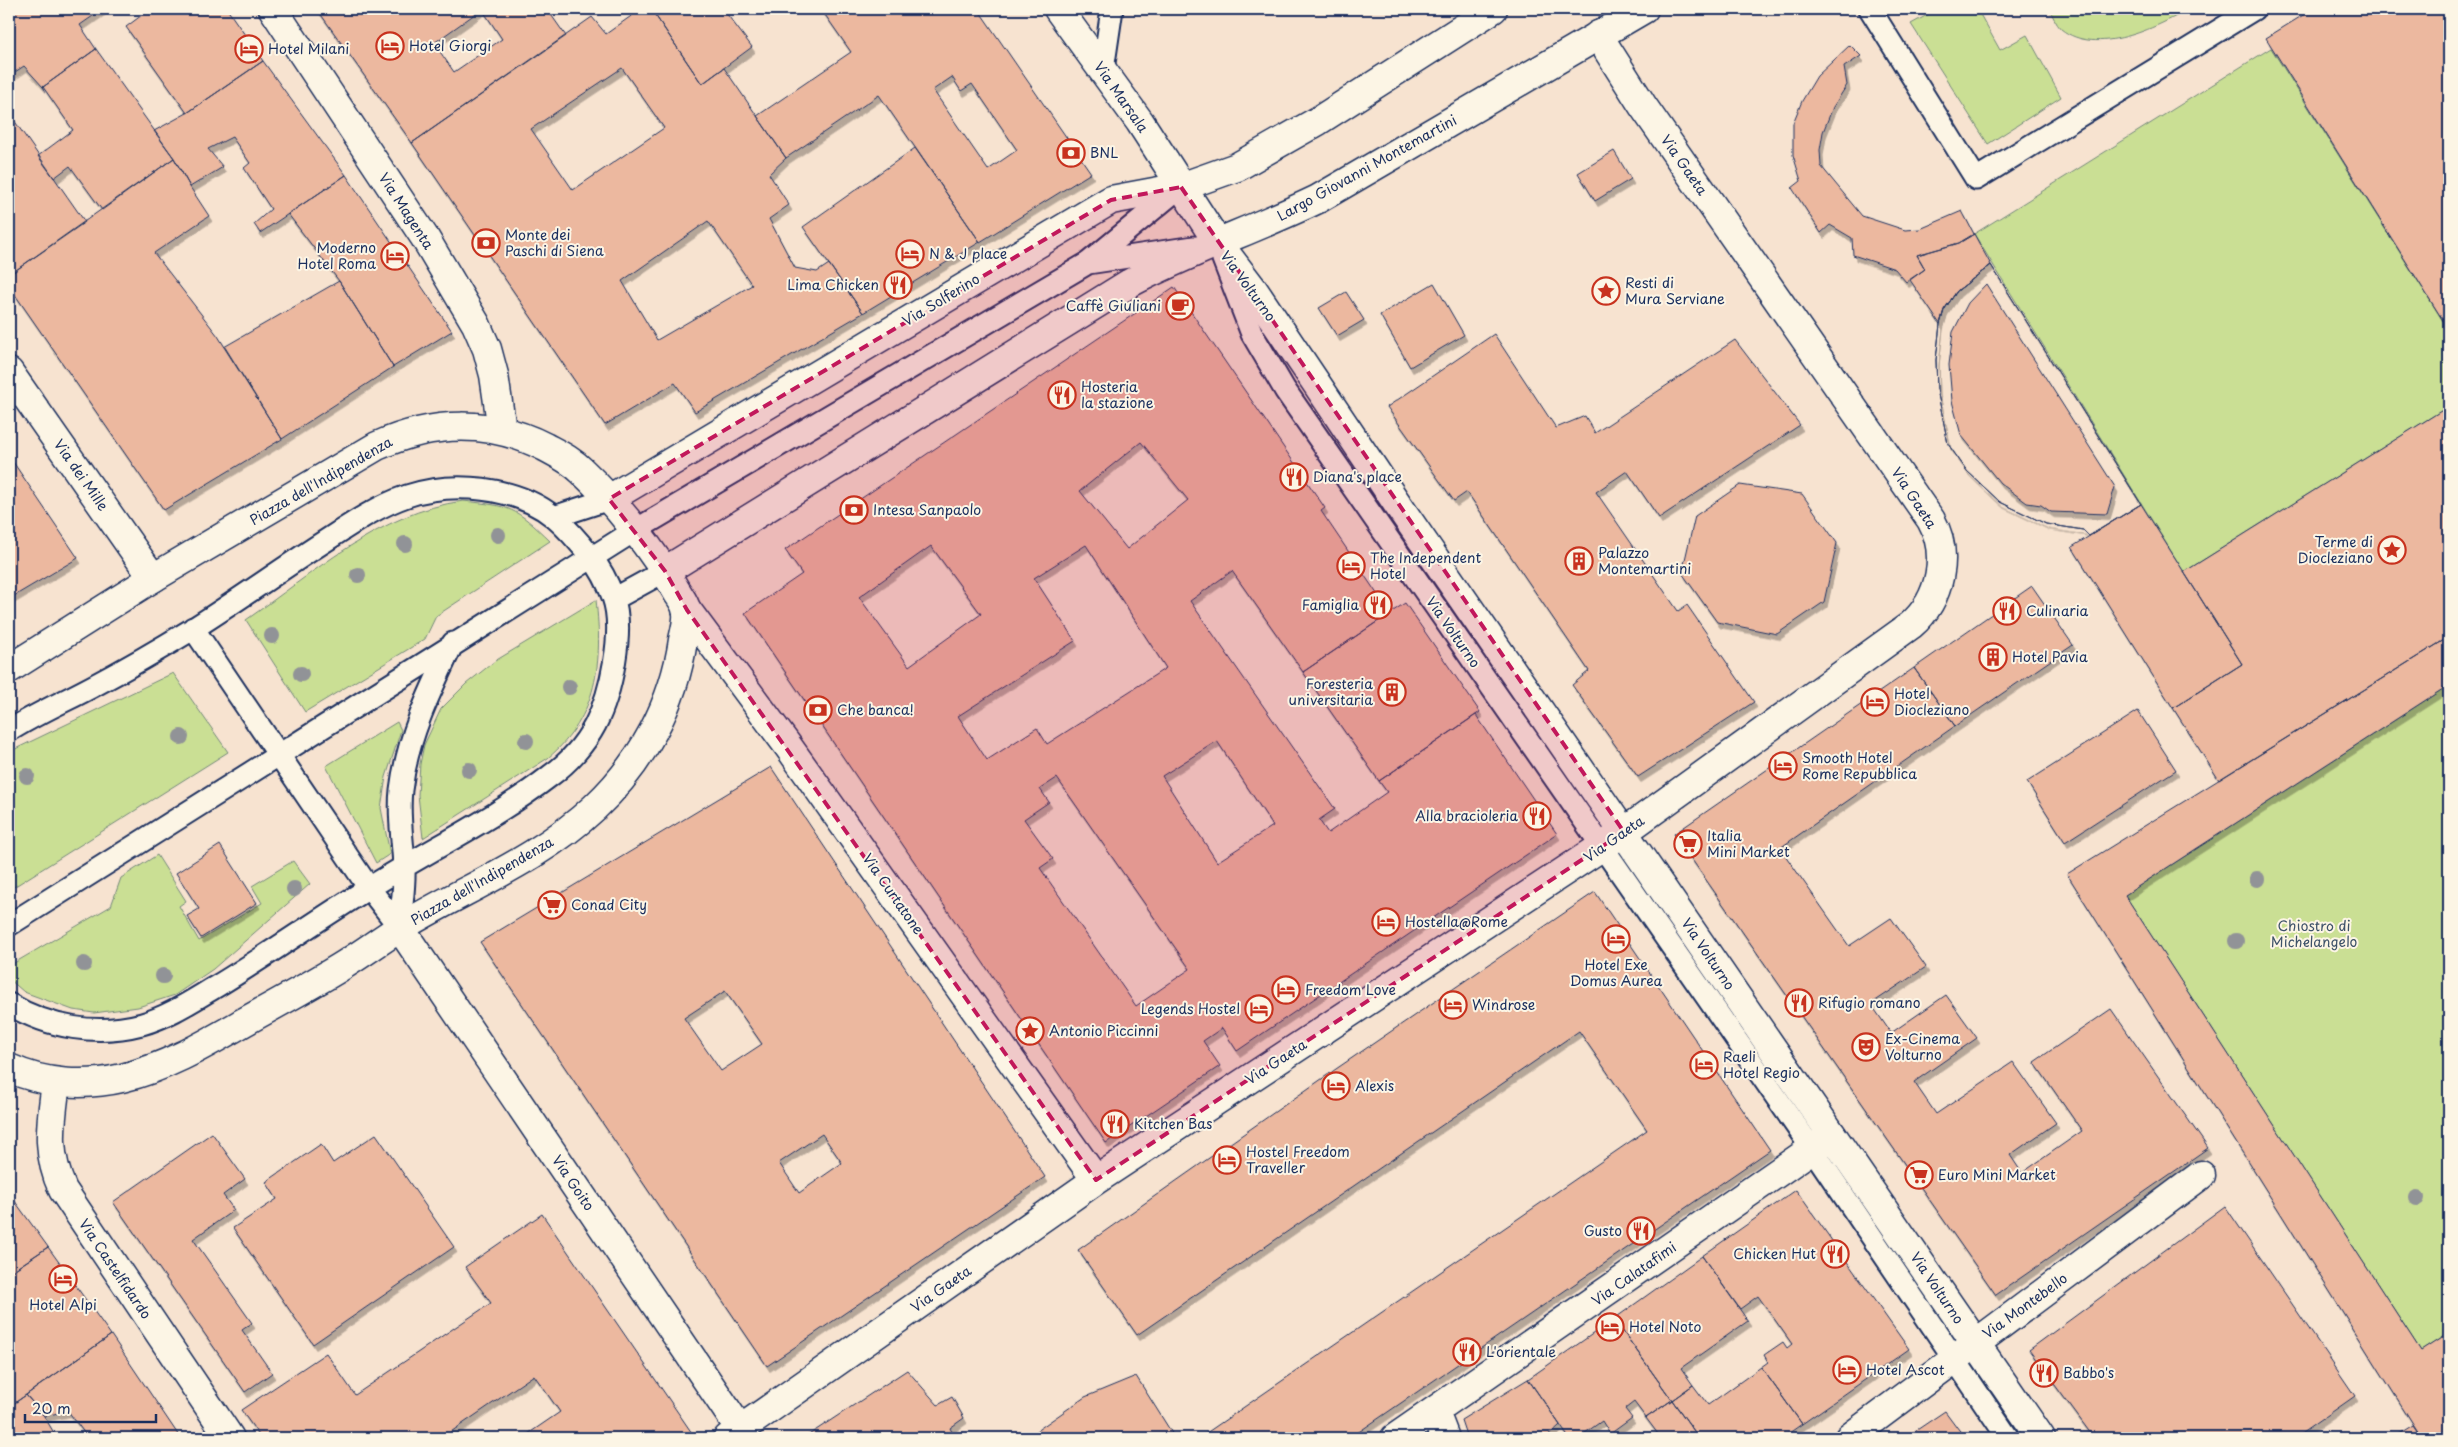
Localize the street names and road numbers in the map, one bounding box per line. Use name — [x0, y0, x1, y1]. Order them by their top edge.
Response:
street label: Via Marsala — [1089, 57, 1154, 137]
street label: Largo Giovanni Montemartini — [1273, 109, 1460, 226]
street label: Via Gaeta — [1656, 130, 1713, 199]
street label: Via Magenta — [374, 168, 439, 253]
street label: Via Volturno — [1216, 246, 1281, 326]
street label: Via Solferino — [898, 268, 984, 331]
street label: Piazza dell'Indipendenza — [245, 431, 396, 530]
street label: Via dei Mille — [49, 435, 114, 515]
street label: Via Gaeta — [1887, 463, 1942, 533]
street label: Via Volturno — [1421, 592, 1486, 672]
street label: Via Gaeta — [1579, 810, 1648, 867]
street label: Piazza dell'Indipendenza — [406, 831, 557, 930]
street label: Via Curtatone — [858, 849, 929, 939]
street label: Via Volturno — [1677, 913, 1740, 994]
street label: Via Gaeta — [1241, 1034, 1311, 1089]
street label: Via Goito — [547, 1151, 600, 1215]
street label: Via Castelfidardo — [74, 1214, 157, 1323]
street label: Via Calatafimi — [1587, 1237, 1680, 1311]
street label: Via Volturno — [1906, 1247, 1969, 1328]
street label: Via Gaeta — [906, 1260, 975, 1317]
street label: Via Montebello — [1978, 1267, 2072, 1344]

